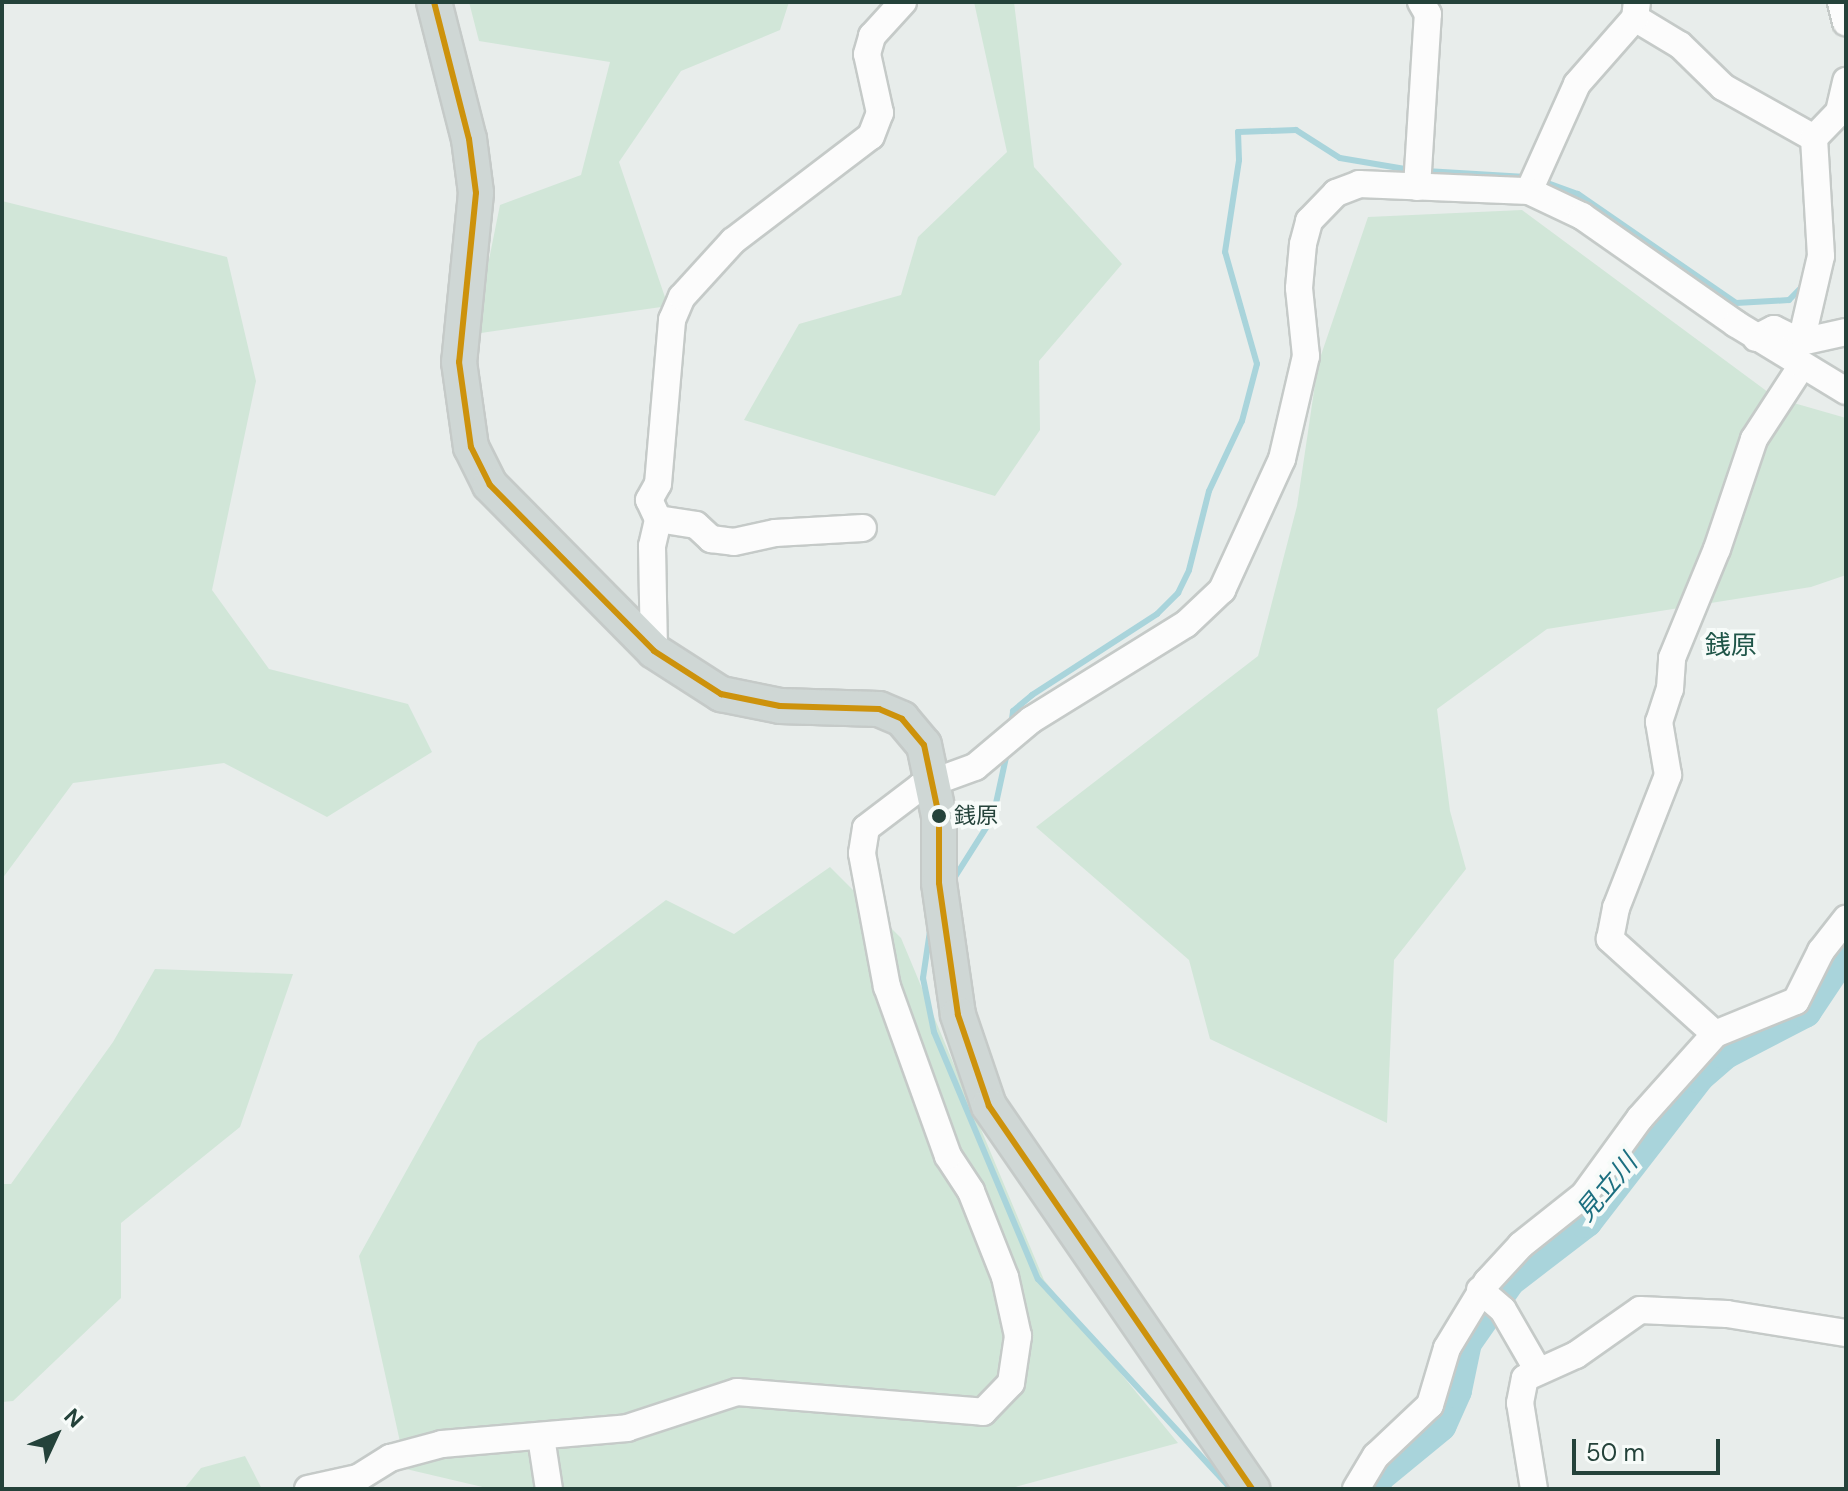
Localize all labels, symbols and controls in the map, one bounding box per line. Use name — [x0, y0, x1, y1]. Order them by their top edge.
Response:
district label: 銭原 — [1705, 630, 1757, 662]
place label: 銭原 — [954, 803, 998, 829]
marker: 銭原 — [931, 808, 947, 824]
water label: 見立川 — [1570, 1148, 1644, 1228]
north arrow — [16, 1395, 96, 1475]
text: N — [58, 1402, 90, 1434]
scale bar — [1576, 1423, 1724, 1473]
text: 50 m — [1586, 1437, 1645, 1468]

